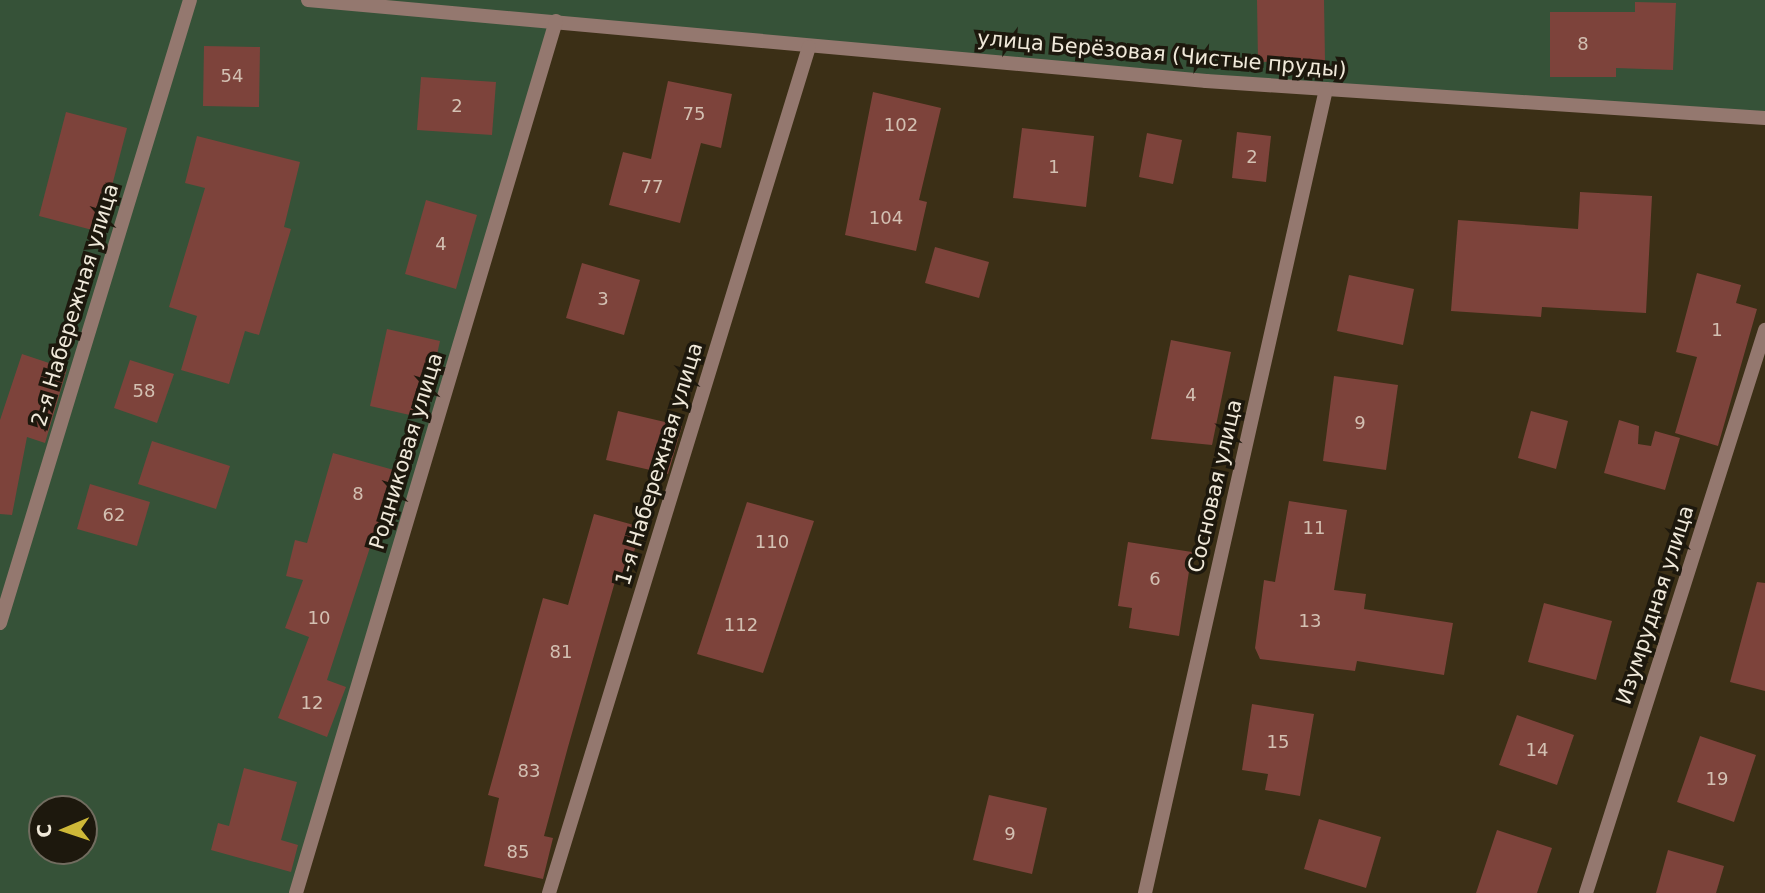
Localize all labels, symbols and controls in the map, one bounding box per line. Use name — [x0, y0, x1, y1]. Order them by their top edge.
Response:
street label: улица Берёзовая (Чистые пруды) — [976, 25, 1348, 83]
house number: 8 — [1577, 33, 1589, 55]
house number: 54 — [221, 65, 243, 87]
house number: 2 — [451, 95, 463, 117]
house number: 75 — [683, 103, 705, 125]
house number: 102 — [884, 114, 918, 136]
house number: 2 — [1246, 146, 1258, 168]
house number: 1 — [1048, 156, 1060, 178]
house number: 77 — [641, 176, 663, 198]
street label: 2-я Набережная улица — [26, 181, 124, 429]
house number: 104 — [869, 207, 903, 229]
house number: 4 — [435, 233, 447, 255]
house number: 3 — [597, 288, 609, 310]
house number: 1 — [1711, 319, 1723, 341]
street label: 1-я Набережная улица — [610, 340, 708, 588]
street label: Родниковая улица — [364, 350, 448, 552]
house number: 58 — [133, 380, 155, 402]
house number: 4 — [1185, 384, 1197, 406]
street label: Сосновая улица — [1183, 397, 1247, 575]
house number: 9 — [1354, 412, 1366, 434]
house number: 8 — [352, 483, 364, 505]
street label: Изумрудная улица — [1611, 502, 1699, 708]
house number: 62 — [103, 504, 125, 526]
house number: 11 — [1303, 517, 1325, 539]
house number: 110 — [755, 531, 789, 553]
house number: 6 — [1149, 568, 1161, 590]
house number: 10 — [308, 607, 330, 629]
house number: 13 — [1299, 610, 1321, 632]
house number: 112 — [724, 614, 758, 636]
house number: 81 — [550, 641, 572, 663]
house number: 12 — [301, 692, 323, 714]
house number: 15 — [1267, 731, 1289, 753]
house number: 14 — [1526, 739, 1548, 761]
house number: 83 — [518, 760, 540, 782]
house number: 19 — [1706, 768, 1728, 790]
north arrow — [28, 795, 98, 865]
text: С — [33, 823, 55, 838]
house number: 9 — [1004, 823, 1016, 845]
house number: 85 — [507, 841, 529, 863]

